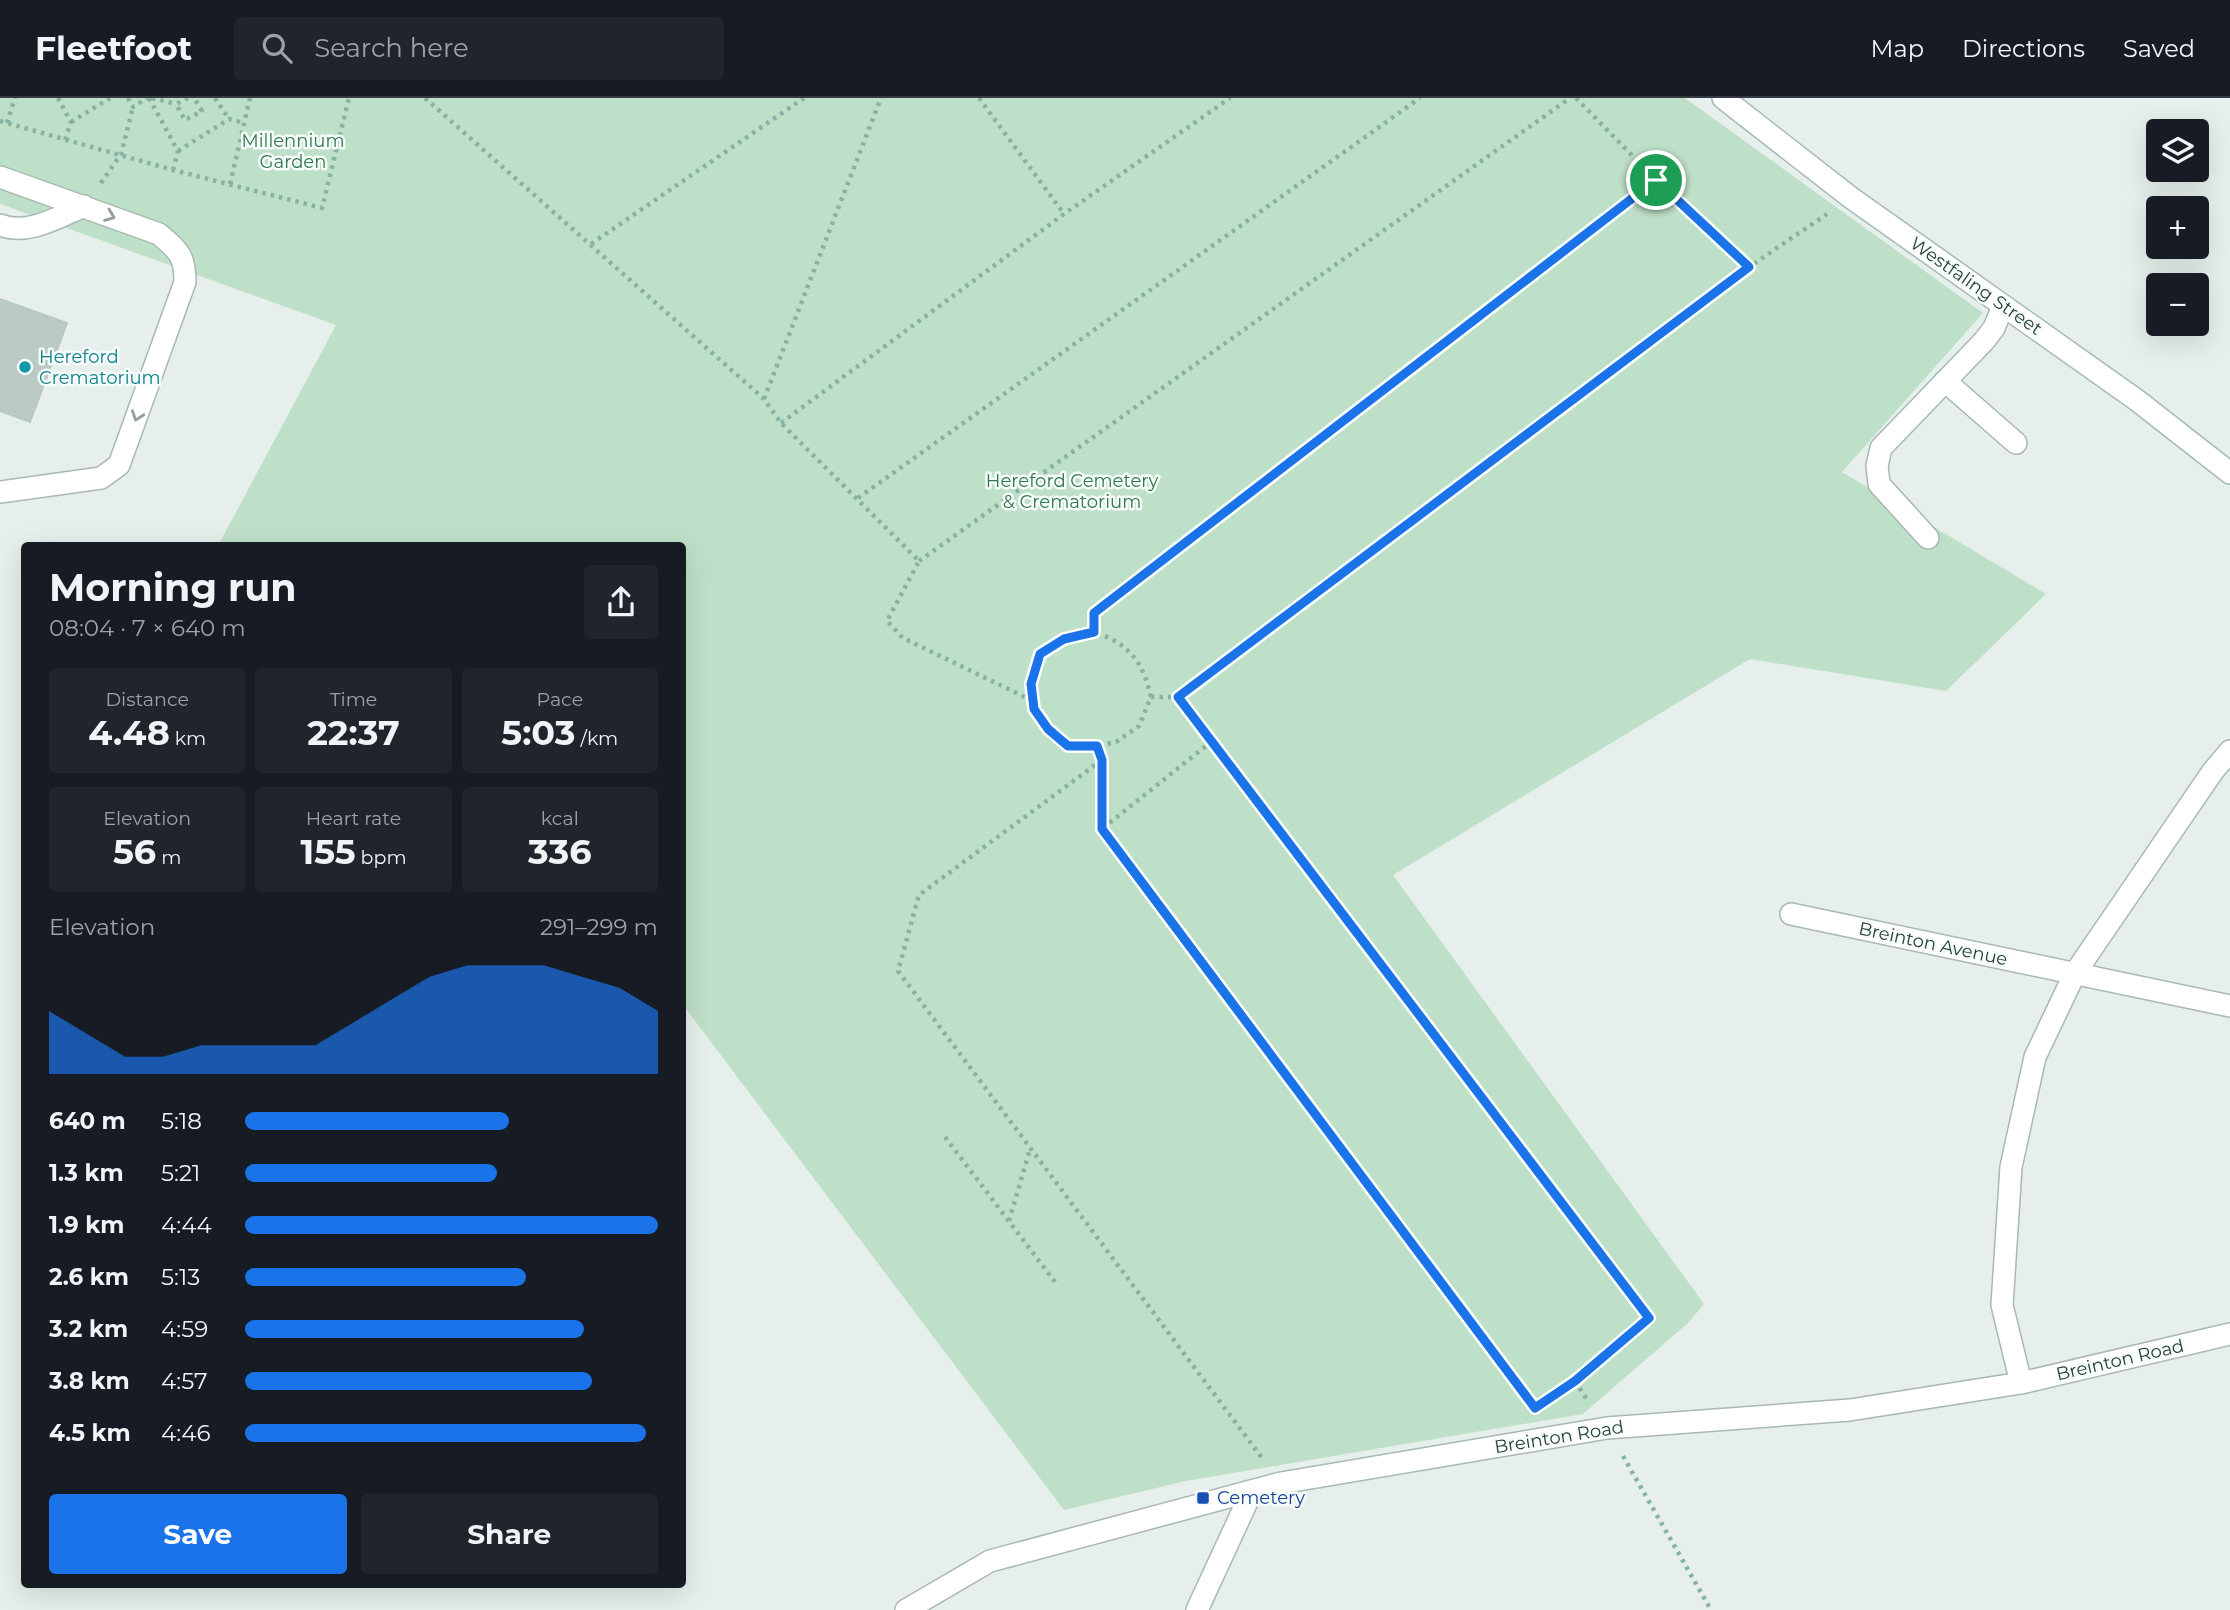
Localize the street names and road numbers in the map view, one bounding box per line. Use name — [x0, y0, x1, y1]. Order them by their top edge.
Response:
street label: Westfaling Street — [1906, 232, 2046, 340]
street label: Breinton Avenue — [1857, 917, 2010, 971]
street label: Breinton Road — [2054, 1335, 2186, 1385]
street label: Breinton Road — [1493, 1416, 1625, 1458]

